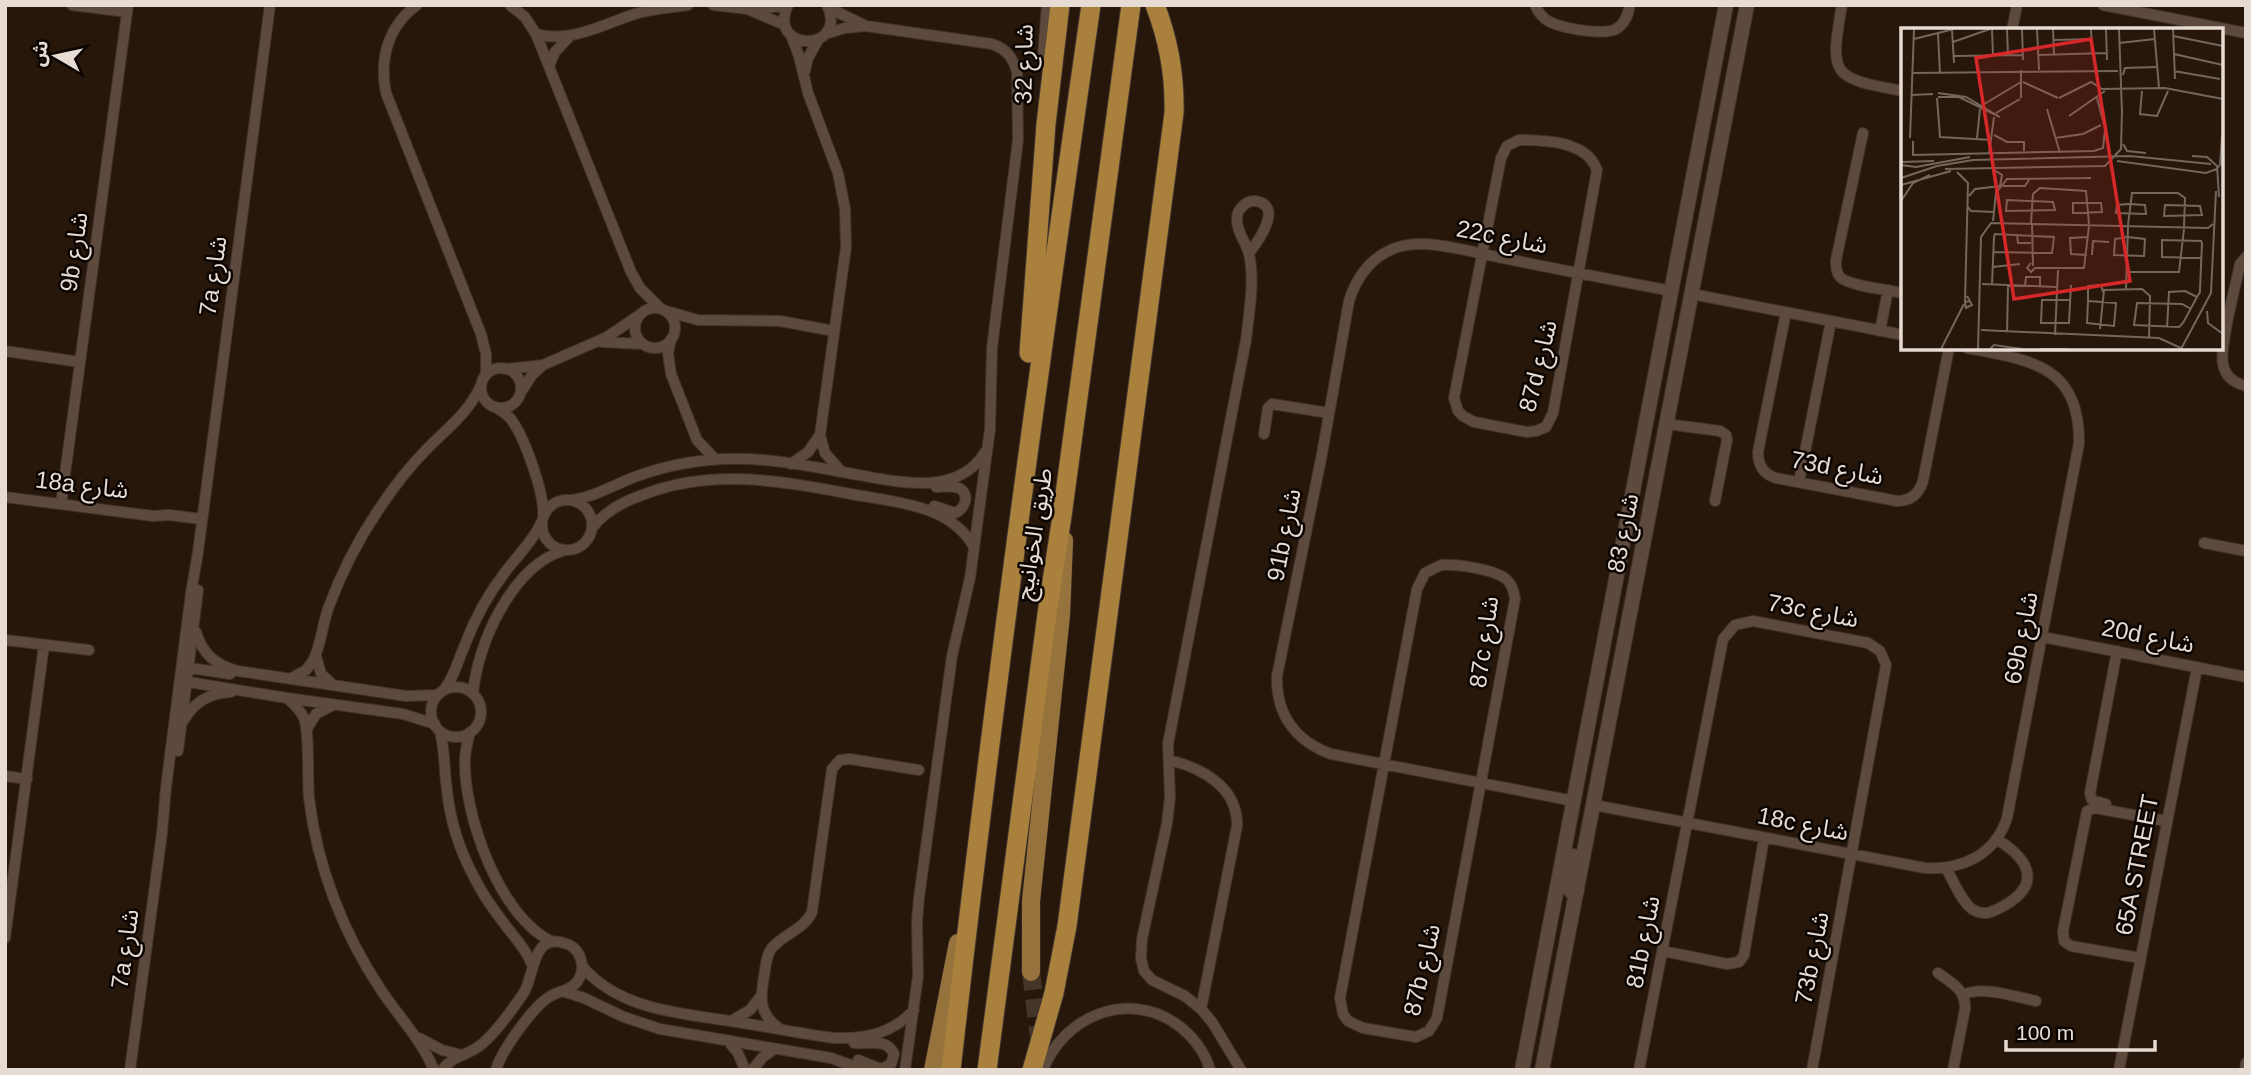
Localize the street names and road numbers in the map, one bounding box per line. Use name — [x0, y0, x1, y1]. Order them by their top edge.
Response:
street label: شارع 32 — [1009, 24, 1042, 104]
street label: 9b شارع — [55, 210, 96, 294]
street label: 22c شارع — [1454, 214, 1550, 262]
street label: 7a شارع — [194, 234, 235, 318]
street label: 87d شارع — [1513, 317, 1566, 415]
street label: 73d شارع — [1788, 445, 1886, 494]
street label: 18a شارع — [34, 465, 130, 508]
street label: طريق الخوانيج — [1010, 466, 1061, 603]
street label: 91b شارع — [1261, 486, 1310, 584]
street label: شارع 83 — [1602, 491, 1647, 576]
street label: 73c شارع — [1765, 588, 1861, 636]
street label: 69b شارع — [1998, 589, 2047, 687]
street label: 87c شارع — [1464, 594, 1507, 690]
street label: 20d شارع — [2099, 613, 2197, 662]
street label: 65A STREET — [2110, 792, 2163, 938]
street label: 18c شارع — [1755, 801, 1851, 849]
street label: 81b شارع — [1620, 893, 1669, 991]
street label: 7a شارع — [106, 907, 147, 991]
street label: 73b شارع — [1789, 909, 1838, 1007]
street label: 87b شارع — [1398, 921, 1449, 1019]

